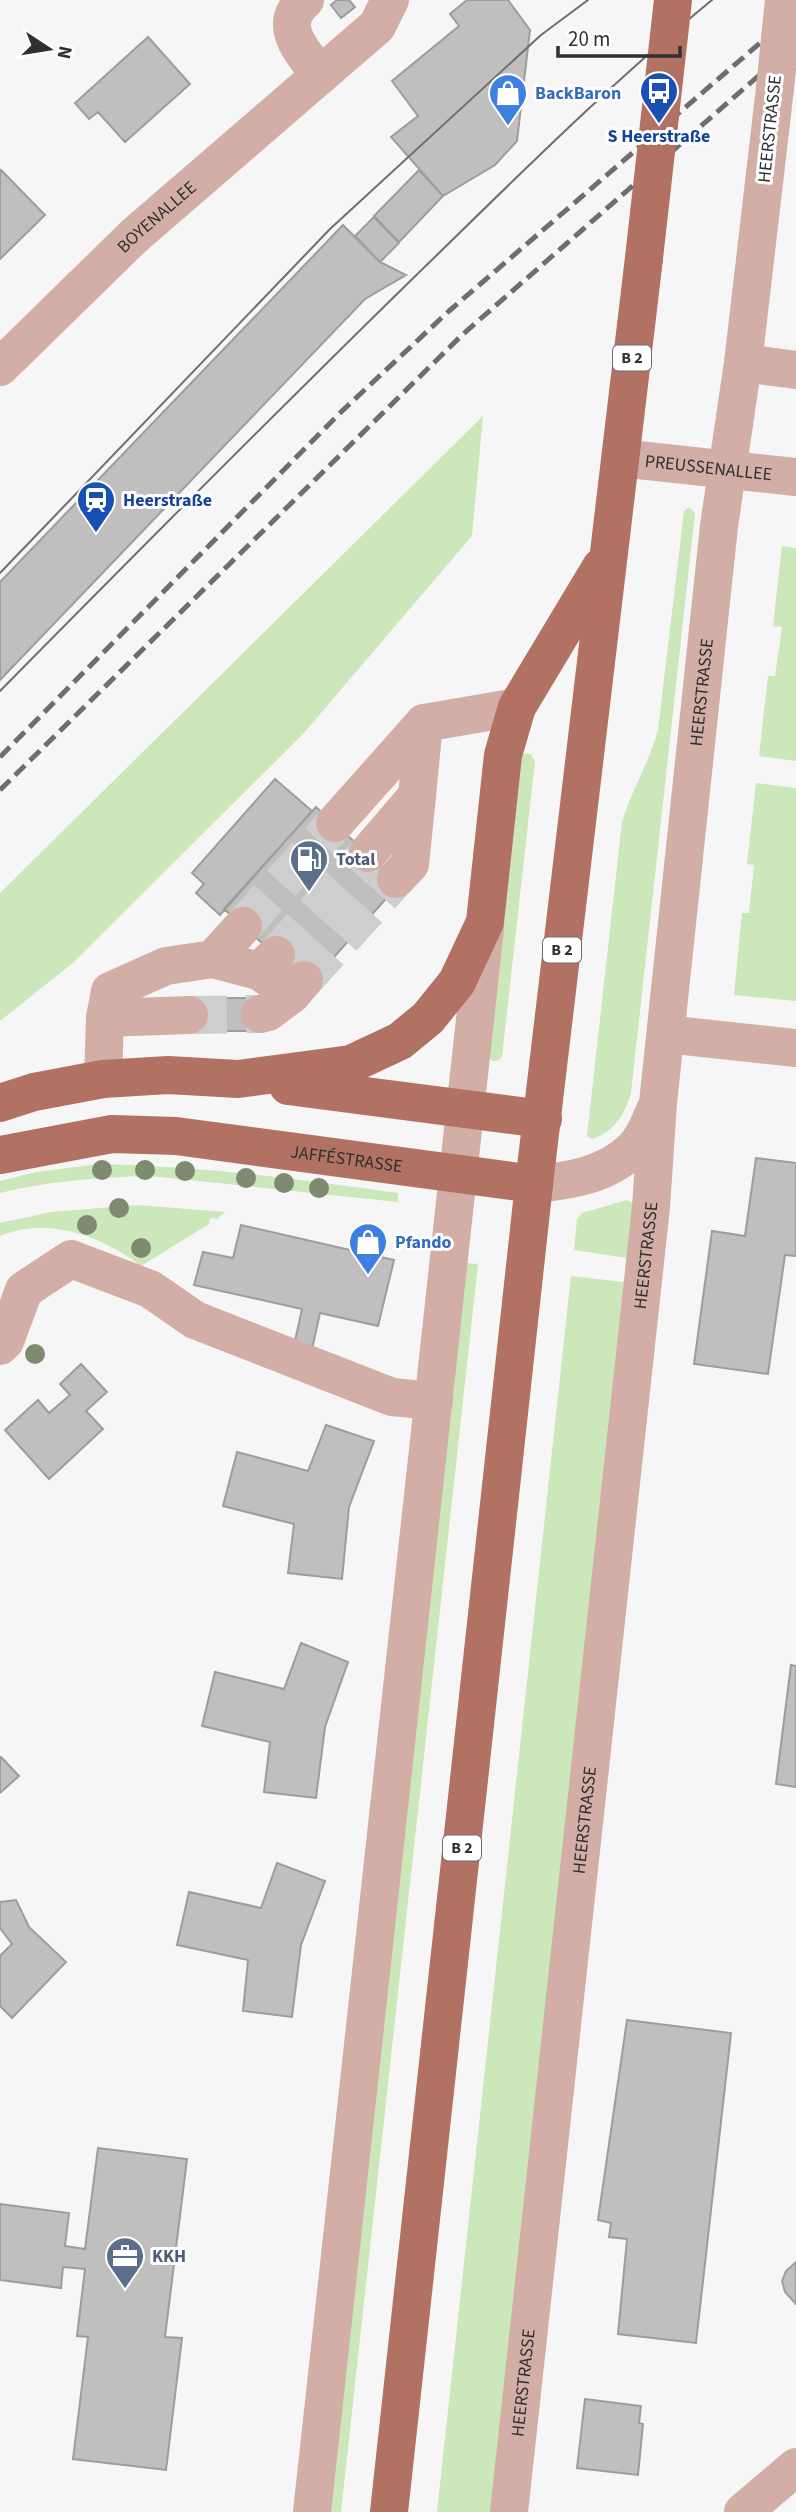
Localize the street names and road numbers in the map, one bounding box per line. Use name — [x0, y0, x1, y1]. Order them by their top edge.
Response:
street label: HEERSTRASSE — [752, 74, 788, 184]
street label: BOYENALLEE — [111, 175, 202, 259]
road number: B 2 — [613, 346, 651, 370]
street label: PREUSSENALLEE — [644, 448, 773, 487]
street label: HEERSTRASSE — [683, 637, 720, 747]
road number: B 2 — [543, 938, 581, 962]
street label: JAFFÉSTRASSE — [289, 1139, 404, 1179]
street label: HEERSTRASSE — [627, 1201, 664, 1311]
street label: HEERSTRASSE — [566, 1765, 603, 1875]
road number: B 2 — [443, 1836, 481, 1860]
street label: HEERSTRASSE — [505, 2328, 541, 2438]

